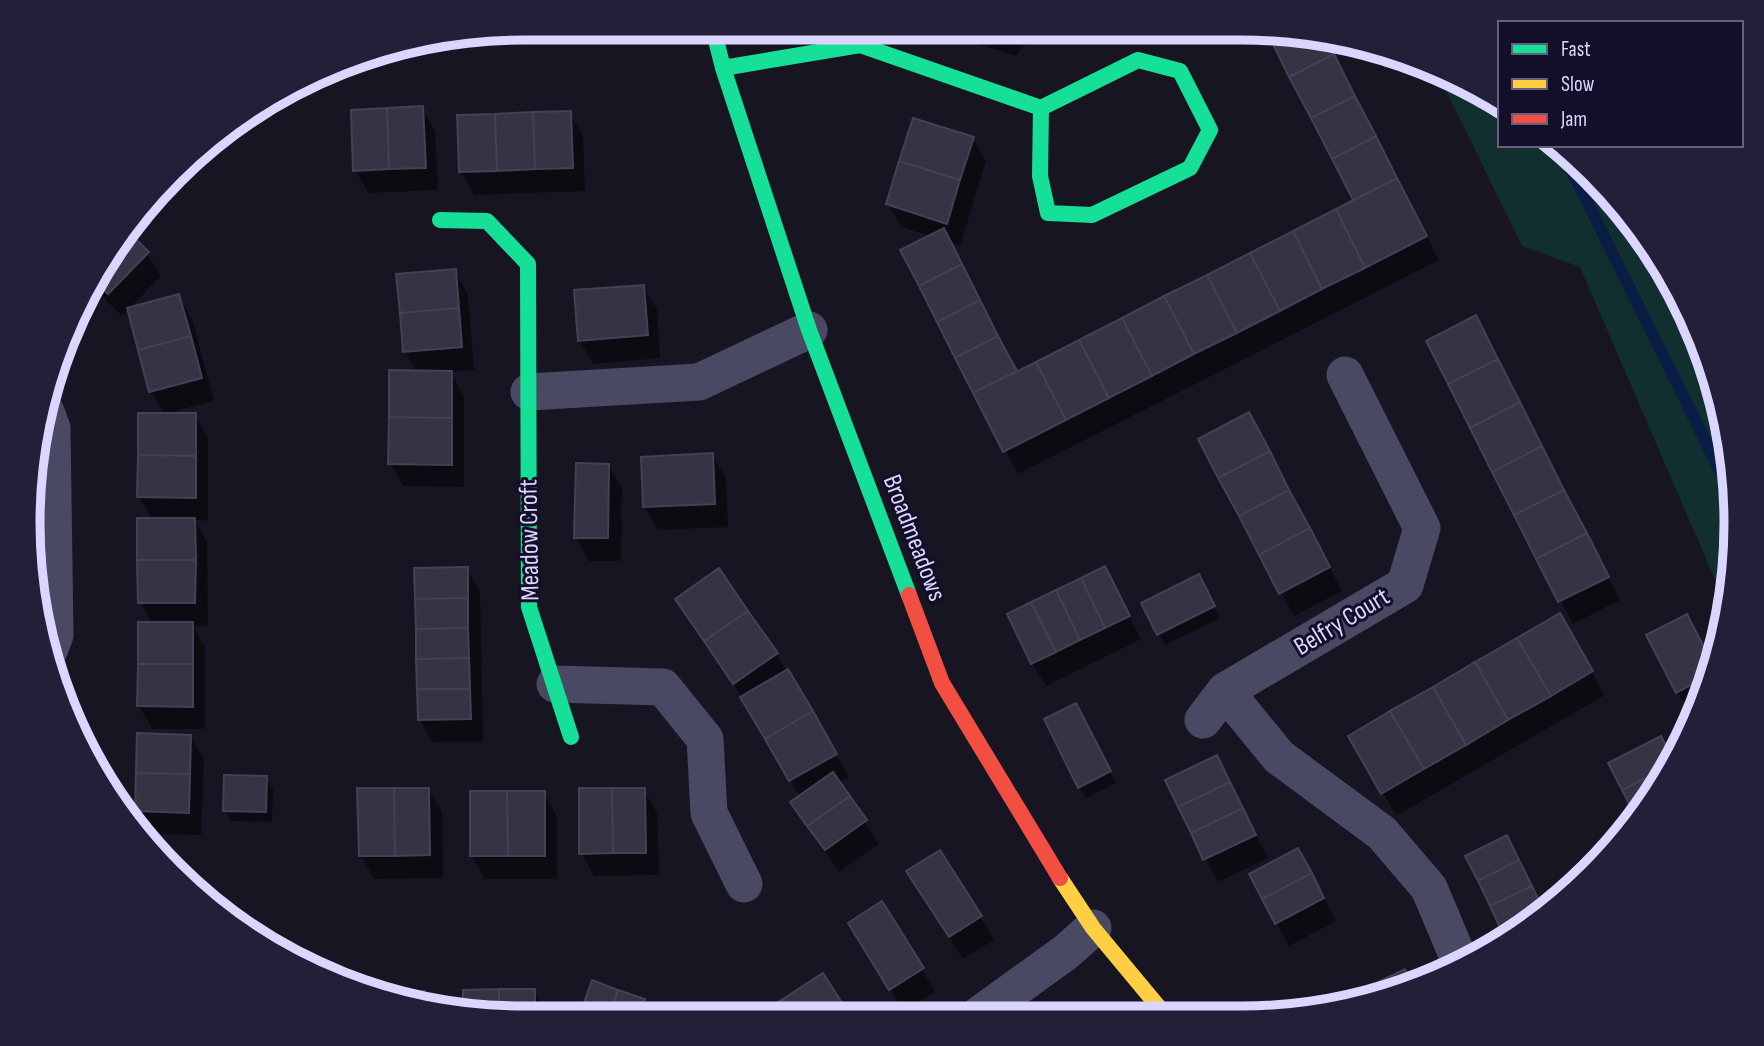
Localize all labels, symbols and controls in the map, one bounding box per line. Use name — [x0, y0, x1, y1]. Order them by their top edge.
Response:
legend — [1498, 21, 1743, 147]
text: Fast — [1561, 37, 1591, 62]
text: Slow — [1561, 72, 1595, 97]
text: Jam — [1560, 107, 1587, 132]
street label: Broadmeadows — [876, 470, 952, 606]
street label: Meadow Croft — [513, 479, 547, 601]
street label: Belfry Court — [1289, 581, 1395, 663]

